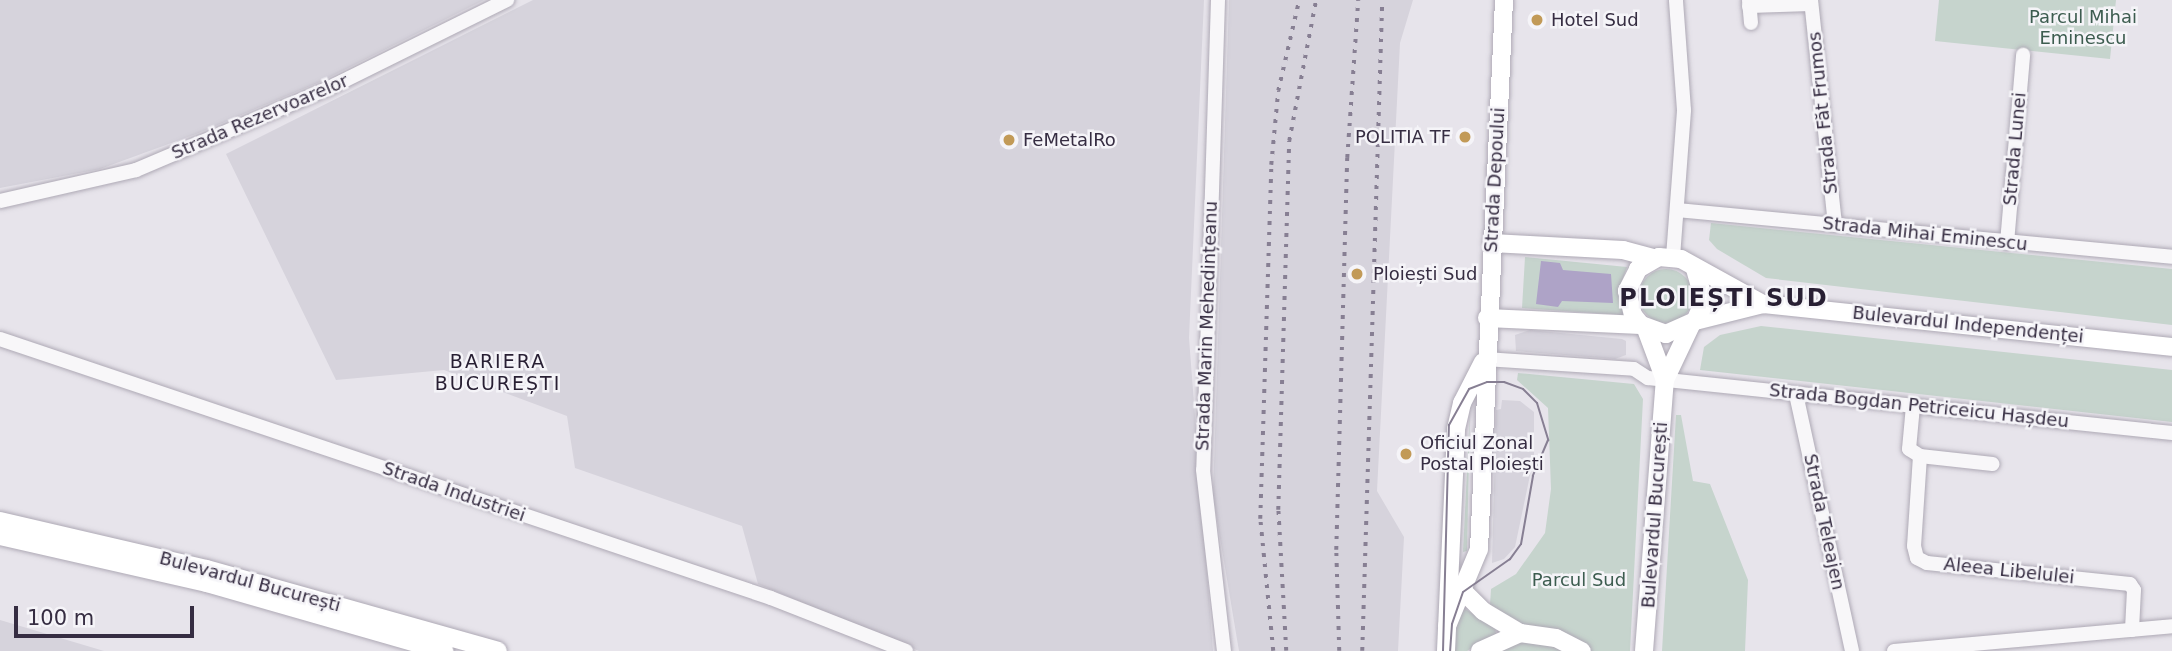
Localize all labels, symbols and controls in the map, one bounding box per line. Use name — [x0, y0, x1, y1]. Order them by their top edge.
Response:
park label: Parcul Mihai Eminescu — [2029, 7, 2137, 50]
place label: Hotel Sud — [1551, 9, 1639, 31]
marker: Hotel Sud — [1529, 12, 1545, 28]
street label: Strada Făt Frumos — [1804, 31, 1842, 195]
street label: Strada Rezervoarelor — [168, 70, 352, 164]
street label: Strada Lunei — [1999, 91, 2031, 207]
street label: Strada Depoului — [1480, 107, 1510, 253]
place label: POLITIA TF — [1355, 126, 1451, 148]
place label: FeMetalRo — [1023, 129, 1116, 151]
marker: POLITIA TF — [1457, 129, 1473, 145]
marker: FeMetalRo — [1001, 132, 1017, 148]
street label: Strada Marin Mehedințeanu — [1192, 201, 1222, 451]
street label: Strada Mihai Eminescu — [1822, 213, 2028, 255]
place label: Ploiești Sud — [1373, 263, 1477, 285]
marker: Ploiești Sud — [1347, 264, 1367, 284]
district label: PLOIEȘTI SUD — [1621, 285, 1827, 313]
street label: Bulevardul Independenței — [1851, 302, 2085, 348]
district label: BARIERA BUCUREȘTI — [436, 351, 560, 395]
street label: Strada Bogdan Petriceicu Hașdeu — [1768, 380, 2070, 432]
street label: Bulevardul București — [1638, 421, 1672, 609]
place label: Oficiul Zonal Postal Ploiești — [1420, 433, 1544, 476]
marker: Oficiul Zonal Postal Ploiești — [1398, 446, 1414, 462]
street label: Strada Teleajen — [1799, 452, 1849, 592]
street label: Strada Industriei — [380, 457, 528, 527]
street label: Bulevardul București — [157, 547, 343, 617]
street label: Aleea Libelulei — [1943, 553, 2075, 589]
park label: Parcul Sud — [1532, 569, 1626, 591]
scale bar — [18, 592, 198, 636]
text: 100 m — [27, 606, 94, 630]

